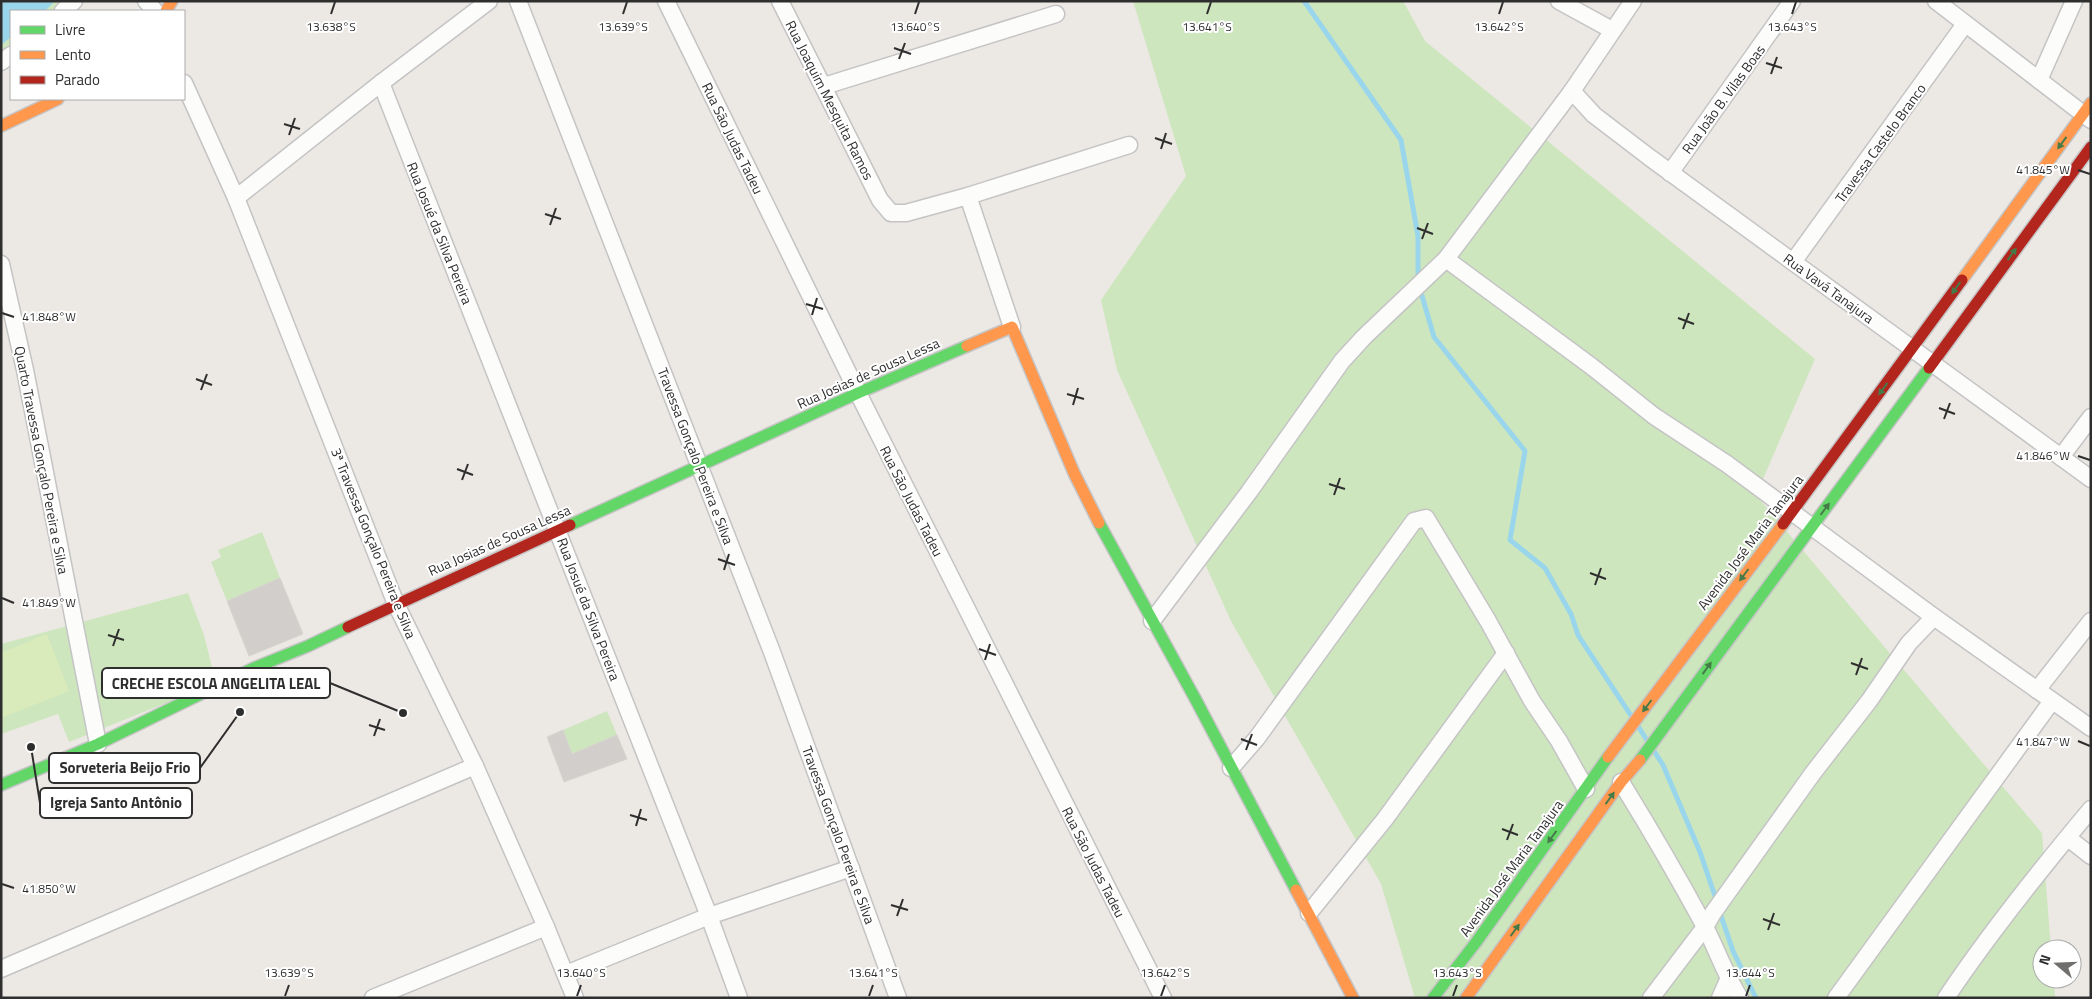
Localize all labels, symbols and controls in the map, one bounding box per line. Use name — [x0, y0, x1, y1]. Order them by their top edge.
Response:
legend — [10, 10, 185, 100]
text: 13.638°S — [306, 17, 356, 36]
text: 13.639°S — [598, 17, 648, 36]
street label: Rua Joaquim Mesquita Ramos — [781, 17, 879, 183]
text: 13.640°S — [890, 17, 940, 36]
text: 13.641°S — [1182, 17, 1232, 36]
text: 13.642°S — [1474, 17, 1524, 36]
text: 13.643°S — [1767, 17, 1817, 36]
text: Livre — [55, 18, 85, 41]
street label: Rua João B. Vilas Boas — [1676, 40, 1770, 158]
text: Lento — [55, 43, 91, 66]
text: Parado — [55, 68, 100, 91]
street label: Rua São Judas Tadeu — [697, 79, 769, 197]
street label: Travessa Castelo Branco — [1829, 79, 1931, 207]
one-way arrow — [2057, 136, 2068, 149]
street label: Rua Josué da Silva Pereira — [402, 159, 478, 307]
text: 41.845°W — [2016, 160, 2070, 179]
street label: Rua Vavá Tanajura — [1779, 248, 1879, 328]
one-way arrow — [2007, 248, 2018, 261]
one-way arrow — [1951, 281, 1961, 295]
text: 41.848°W — [22, 307, 76, 326]
street label: Rua Josias de Sousa Lessa — [793, 332, 943, 414]
street label: Quarto Travessa Gonçalo Pereira e Silva — [10, 344, 74, 576]
street label: Travessa Gonçalo Pereira e Silva — [653, 365, 739, 547]
one-way arrow — [1878, 382, 1888, 396]
street label: Rua São Judas Tadeu — [875, 442, 949, 560]
street label: 3ª Travessa Gonçalo Pereira e Silva — [326, 444, 422, 642]
text: 41.846°W — [2016, 446, 2070, 465]
street label: Avenida José Maria Tanajura — [1692, 470, 1808, 614]
street label: Rua Josias de Sousa Lessa — [424, 499, 574, 581]
one-way arrow — [1819, 503, 1830, 516]
street label: Rua Josué da Silva Pereira — [552, 534, 626, 684]
one-way arrow — [1739, 568, 1749, 582]
text: 41.849°W — [22, 593, 76, 612]
one-way arrow — [1702, 662, 1713, 675]
callout: CRECHE ESCOLA ANGELITA LEAL — [102, 668, 330, 698]
text: CRECHE ESCOLA ANGELITA LEAL — [112, 672, 320, 695]
one-way arrow — [1642, 699, 1652, 713]
text: 41.847°W — [2016, 732, 2070, 751]
street label: Travessa Gonçalo Pereira e Silva — [797, 743, 881, 927]
callout: Sorveteria Beijo Frio — [49, 753, 200, 783]
text: Sorveteria Beijo Frio — [59, 756, 191, 779]
callout: Igreja Santo Antônio — [40, 788, 192, 818]
text: Igreja Santo Antônio — [50, 791, 182, 814]
one-way arrow — [1604, 792, 1615, 805]
street label: Avenida José Maria Tanajura — [1454, 795, 1568, 941]
street label: Rua São Judas Tadeu — [1057, 803, 1131, 921]
one-way arrow — [1547, 830, 1557, 844]
text: 41.850°W — [22, 879, 76, 898]
one-way arrow — [1510, 923, 1520, 937]
north arrow — [2032, 939, 2082, 989]
text: N — [2033, 952, 2056, 968]
text: 13.639°S — [264, 963, 314, 982]
text: 13.640°S — [556, 963, 606, 982]
text: 13.641°S — [848, 963, 898, 982]
text: 13.642°S — [1140, 963, 1190, 982]
text: 13.643°S — [1432, 963, 1482, 982]
text: 13.644°S — [1725, 963, 1775, 982]

